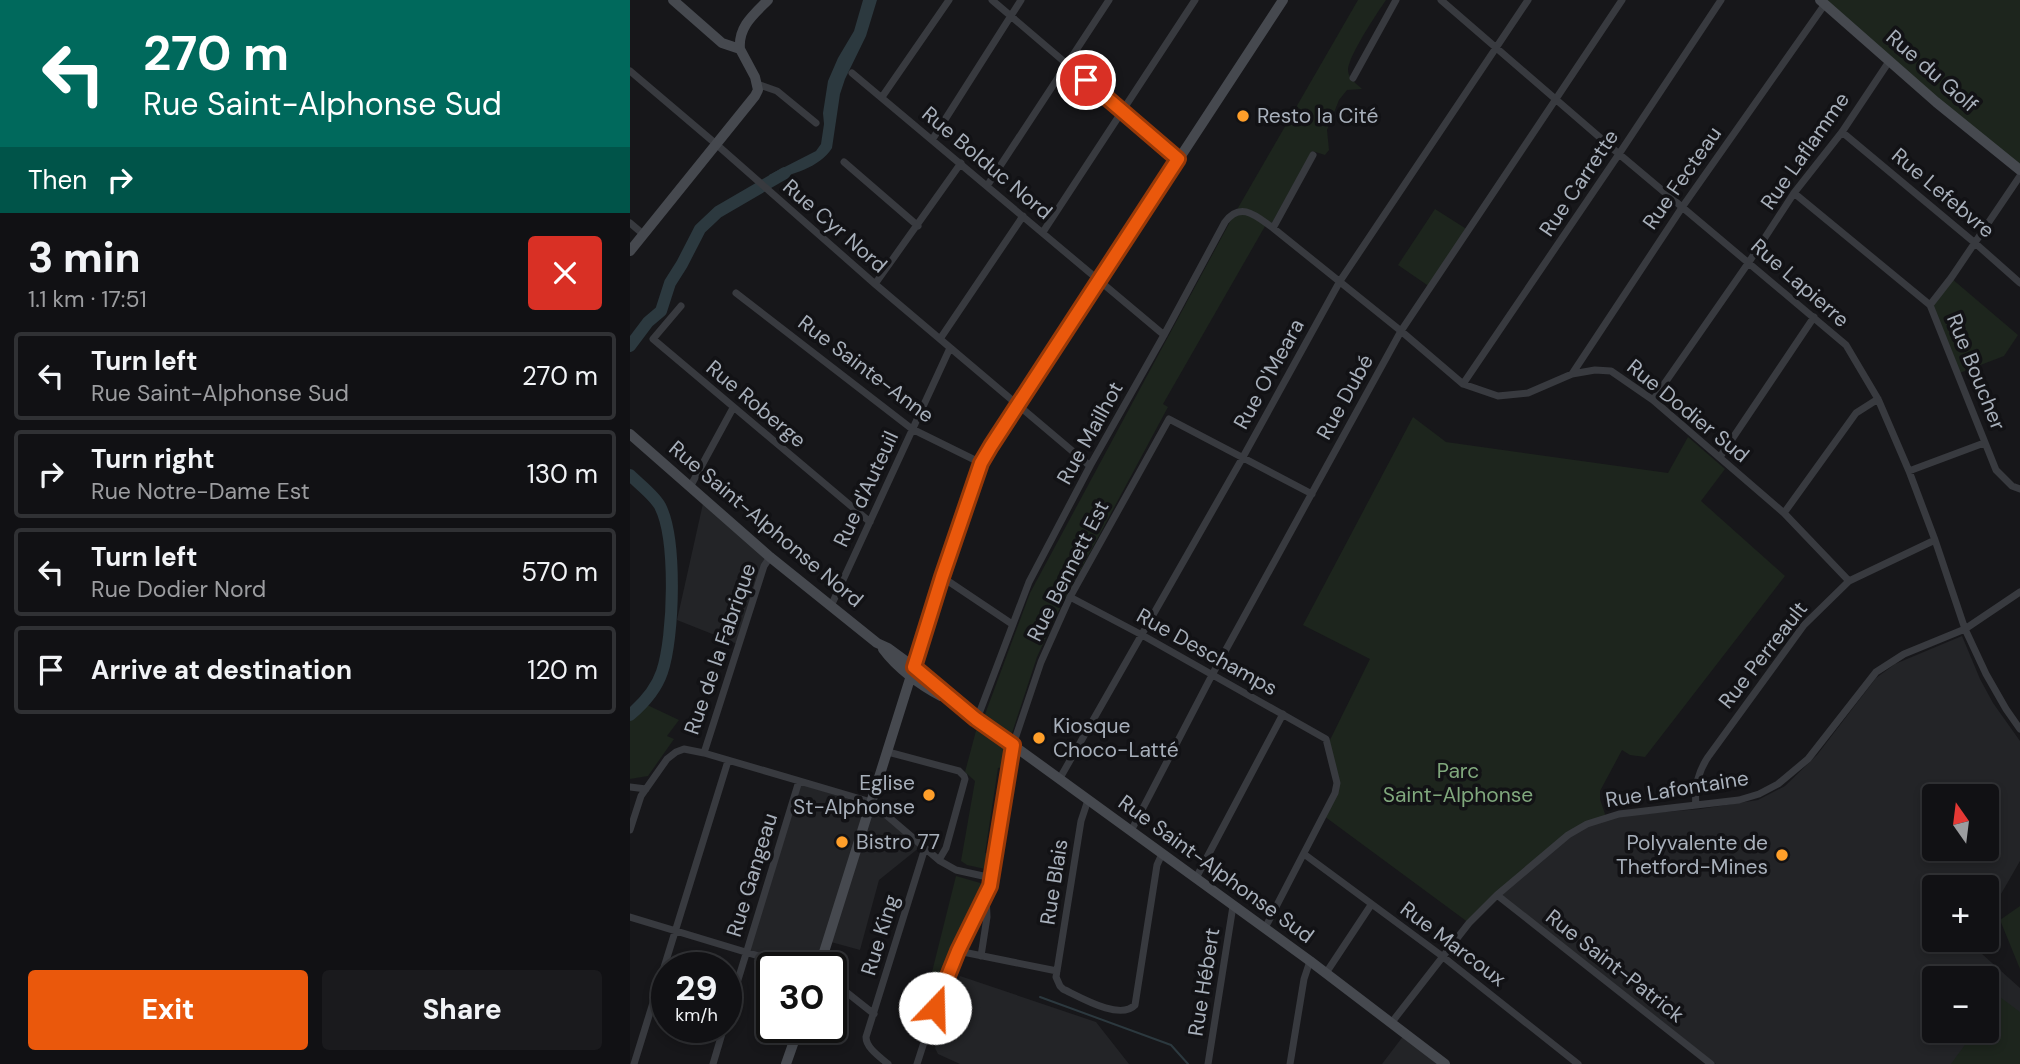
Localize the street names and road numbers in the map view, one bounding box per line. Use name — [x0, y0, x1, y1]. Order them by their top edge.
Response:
street label: Rue du Golf — [1880, 23, 1984, 119]
street label: Rue Laflamme — [1754, 87, 1856, 215]
street label: Rue Bolduc Nord — [916, 100, 1058, 226]
street label: Rue Fecteau — [1636, 121, 1728, 235]
street label: Rue Carrette — [1533, 124, 1625, 242]
street label: Rue Lefebvre — [1886, 142, 2000, 244]
street label: Rue Cyr Nord — [777, 173, 893, 279]
street label: Rue Lapierre — [1745, 233, 1855, 334]
street label: Rue Sainte-Anne — [792, 309, 940, 429]
street label: Rue Boucher — [1940, 310, 2012, 434]
street label: Rue O'Meara — [1227, 314, 1311, 434]
street label: Rue Dubé — [1310, 349, 1380, 445]
street label: Rue Dodier Sud — [1621, 353, 1755, 469]
street label: Rue Roberge — [700, 354, 812, 454]
street label: Rue Mailhot — [1050, 377, 1130, 489]
street label: Rue d'Auteuil — [827, 427, 905, 551]
street label: Rue Saint-Alphonse Nord — [663, 434, 869, 614]
street label: Rue Bennett Est — [1020, 496, 1116, 646]
street label: Rue de la Fabrique — [678, 560, 762, 738]
street label: Rue Perreault — [1712, 596, 1814, 714]
street label: Rue Deschamps — [1132, 602, 1282, 702]
street label: Rue Lafontaine — [1603, 764, 1751, 814]
street label: Rue Saint-Alphonse Sud — [1113, 788, 1319, 950]
street label: Rue Gangeau — [720, 810, 784, 940]
street label: Rue Blais — [1033, 837, 1075, 927]
street label: Rue King — [854, 891, 906, 979]
street label: Rue Marcoux — [1395, 895, 1511, 993]
street label: Rue Saint-Patrick — [1540, 903, 1690, 1029]
street label: Rue Hébert — [1182, 926, 1226, 1038]

